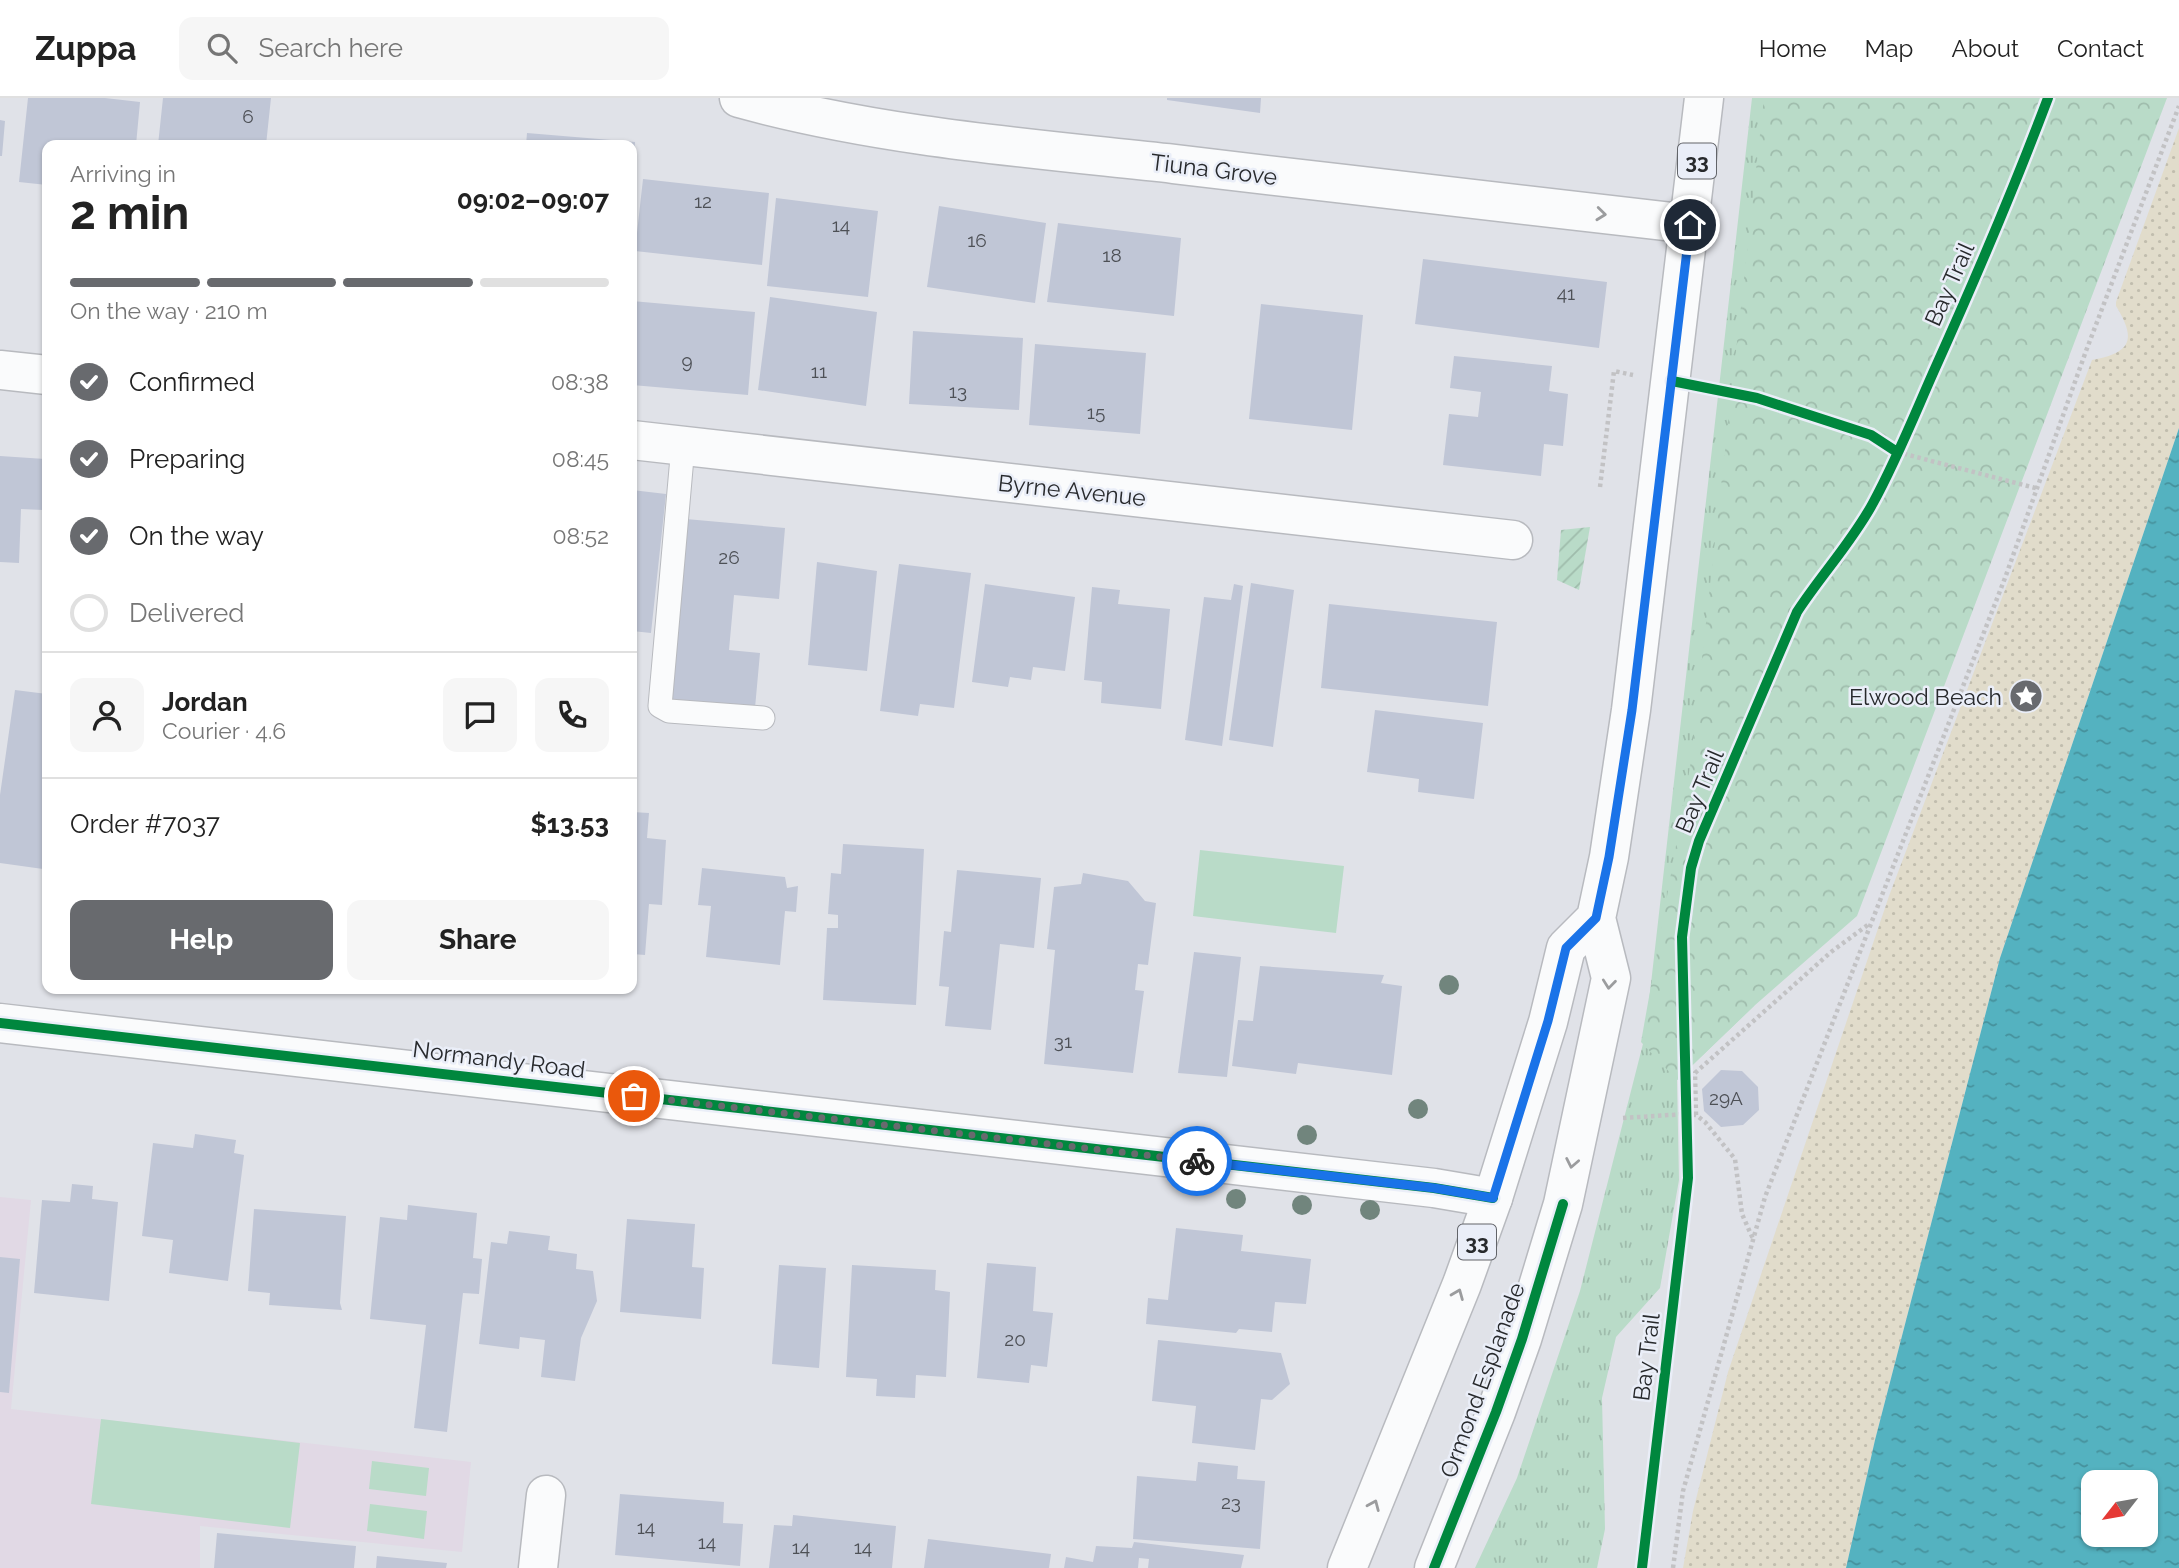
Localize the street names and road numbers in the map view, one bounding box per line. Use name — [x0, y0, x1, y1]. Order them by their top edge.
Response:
road number: 33 — [1678, 144, 1716, 178]
street label: Tiuna Grove — [1149, 148, 1279, 190]
street label: Bay Trail — [1919, 237, 1980, 330]
street label: Byrne Avenue — [997, 469, 1147, 511]
street label: Bay Trail — [1669, 744, 1729, 837]
street label: Normandy Road — [411, 1035, 587, 1083]
road number: 33 — [1458, 1224, 1496, 1260]
street label: Ormond Esplanade — [1434, 1279, 1530, 1481]
street label: Bay Trail — [1627, 1311, 1665, 1402]

